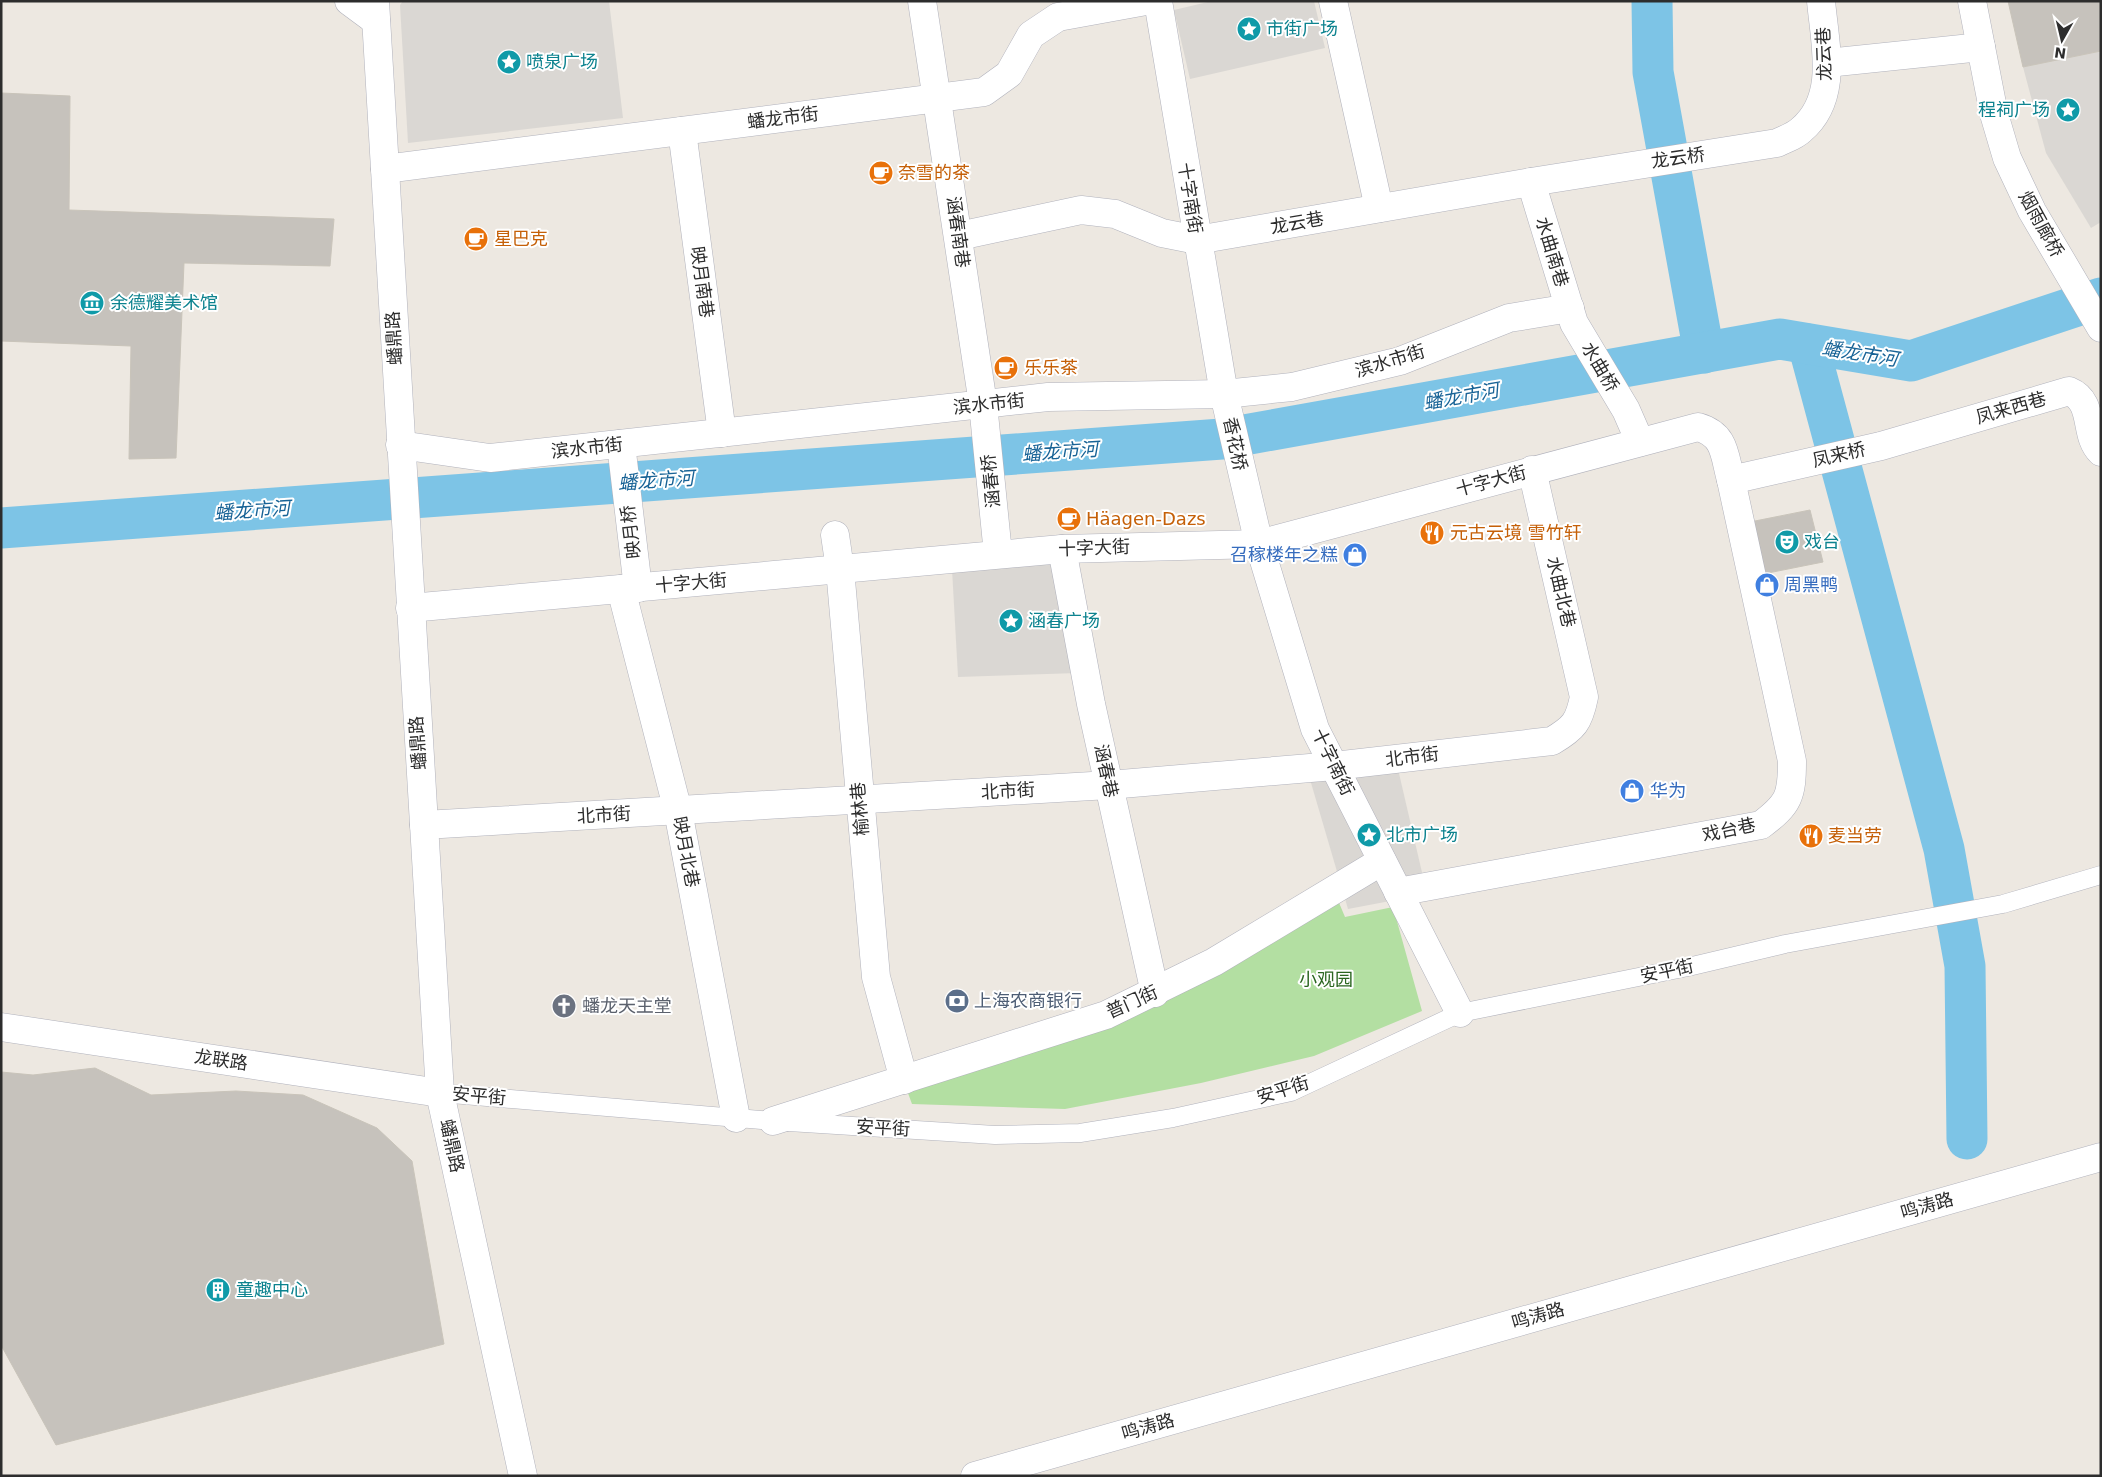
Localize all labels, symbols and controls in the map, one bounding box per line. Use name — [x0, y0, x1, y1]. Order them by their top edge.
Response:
north arrow — [2037, 15, 2087, 65]
place icon: 市街广场 — [1236, 16, 1262, 42]
place label: 市街广场 — [1266, 18, 1338, 39]
street label: 龙云巷 — [1812, 27, 1835, 81]
text: N — [2053, 44, 2067, 62]
place icon: 喷泉广场 — [496, 49, 522, 75]
place label: 喷泉广场 — [526, 51, 598, 72]
place icon: 程祠广场 — [2055, 97, 2081, 123]
place label: 程祠广场 — [1978, 99, 2050, 120]
street label: 蟠龙市街 — [746, 103, 820, 132]
street label: 龙云桥 — [1650, 143, 1706, 172]
cafe icon: 奈雪的茶 — [868, 160, 894, 186]
street label: 十字南街 — [1174, 161, 1206, 235]
place label: 奈雪的茶 — [898, 162, 970, 183]
street label: 烟雨廊桥 — [2015, 187, 2068, 260]
street label: 涵春南巷 — [943, 195, 974, 269]
street label: 龙云巷 — [1269, 207, 1325, 238]
street label: 水曲南巷 — [1532, 214, 1573, 289]
cafe icon: 星巴克 — [463, 226, 489, 252]
place label: 星巴克 — [494, 228, 548, 249]
street label: 映月南巷 — [687, 245, 718, 319]
museum icon: 余德耀美术馆 — [79, 290, 105, 316]
place label: 余德耀美术馆 — [110, 292, 218, 313]
street label: 蟠鼎路 — [382, 311, 405, 366]
water label: 蟠龙市河 — [1821, 336, 1903, 370]
street label: 水曲桥 — [1578, 338, 1623, 395]
street label: 滨水市街 — [1352, 340, 1427, 381]
cafe icon: 乐乐茶 — [993, 355, 1019, 381]
place label: 乐乐茶 — [1024, 357, 1078, 378]
water label: 蟠龙市河 — [1422, 378, 1504, 413]
street label: 凤来西巷 — [1973, 388, 2048, 428]
street label: 滨水市街 — [952, 389, 1026, 418]
street label: 香花桥 — [1220, 415, 1251, 472]
street label: 滨水市街 — [550, 433, 624, 462]
water label: 蟠龙市河 — [1021, 437, 1103, 465]
street label: 凤来桥 — [1810, 438, 1868, 471]
street label: 涵春桥 — [977, 453, 1004, 509]
street label: 十字大街 — [1453, 461, 1528, 500]
water label: 蟠龙市河 — [617, 466, 699, 494]
water label: 蟠龙市河 — [213, 496, 295, 524]
street label: 映月桥 — [617, 504, 644, 560]
cafe icon: Häagen-Dazs — [1056, 506, 1082, 532]
place label: Häagen-Dazs — [1086, 508, 1206, 529]
restaurant icon: 元古云境 雪竹轩 — [1419, 520, 1445, 546]
place label: 元古云境 雪竹轩 — [1450, 522, 1582, 543]
theatre icon: 戏台 — [1774, 529, 1800, 555]
place label: 戏台 — [1804, 531, 1840, 552]
street label: 十字大街 — [1058, 536, 1130, 559]
shop icon: 召稼楼年之糕 — [1342, 542, 1368, 568]
place label: 召稼楼年之糕 — [1230, 544, 1338, 565]
street label: 水曲北巷 — [1543, 554, 1580, 629]
street label: 十字大街 — [654, 569, 728, 596]
shop icon: 周黑鸭 — [1754, 572, 1780, 598]
place label: 周黑鸭 — [1784, 574, 1838, 595]
place icon: 涵春广场 — [998, 608, 1024, 634]
place label: 涵春广场 — [1028, 610, 1100, 631]
street label: 蟠鼎路 — [405, 715, 430, 771]
street label: 十字南街 — [1308, 725, 1359, 799]
street label: 涵春巷 — [1091, 742, 1122, 799]
street label: 北市街 — [1384, 743, 1440, 770]
shop icon: 华为 — [1619, 778, 1645, 804]
street label: 北市街 — [980, 779, 1035, 802]
place label: 华为 — [1650, 780, 1686, 801]
street label: 榆林巷 — [847, 781, 872, 837]
street label: 北市街 — [576, 803, 631, 826]
street label: 戏台巷 — [1700, 814, 1757, 845]
street label: 映月北巷 — [669, 815, 704, 889]
place icon: 北市广场 — [1356, 822, 1382, 848]
restaurant icon: 麦当劳 — [1798, 823, 1824, 849]
place label: 北市广场 — [1386, 824, 1458, 845]
place label: 麦当劳 — [1828, 825, 1882, 846]
street label: 安平街 — [1638, 955, 1695, 986]
park label: 小观园 — [1299, 969, 1353, 990]
street label: 普门街 — [1103, 981, 1161, 1022]
bank icon: 上海农商银行 — [944, 988, 970, 1014]
place label: 上海农商银行 — [974, 990, 1082, 1011]
church icon: 蟠龙天主堂 — [551, 993, 577, 1019]
place label: 蟠龙天主堂 — [582, 995, 672, 1016]
street label: 龙联路 — [193, 1045, 249, 1074]
street label: 安平街 — [1254, 1072, 1312, 1107]
street label: 安平街 — [451, 1083, 507, 1108]
street label: 安平街 — [856, 1116, 911, 1139]
street label: 蟠鼎路 — [437, 1117, 468, 1174]
street label: 鸣涛路 — [1898, 1188, 1956, 1223]
building icon: 童趣中心 — [205, 1277, 231, 1303]
place label: 童趣中心 — [236, 1279, 308, 1300]
street label: 鸣涛路 — [1509, 1298, 1567, 1333]
street label: 鸣涛路 — [1119, 1409, 1177, 1444]

